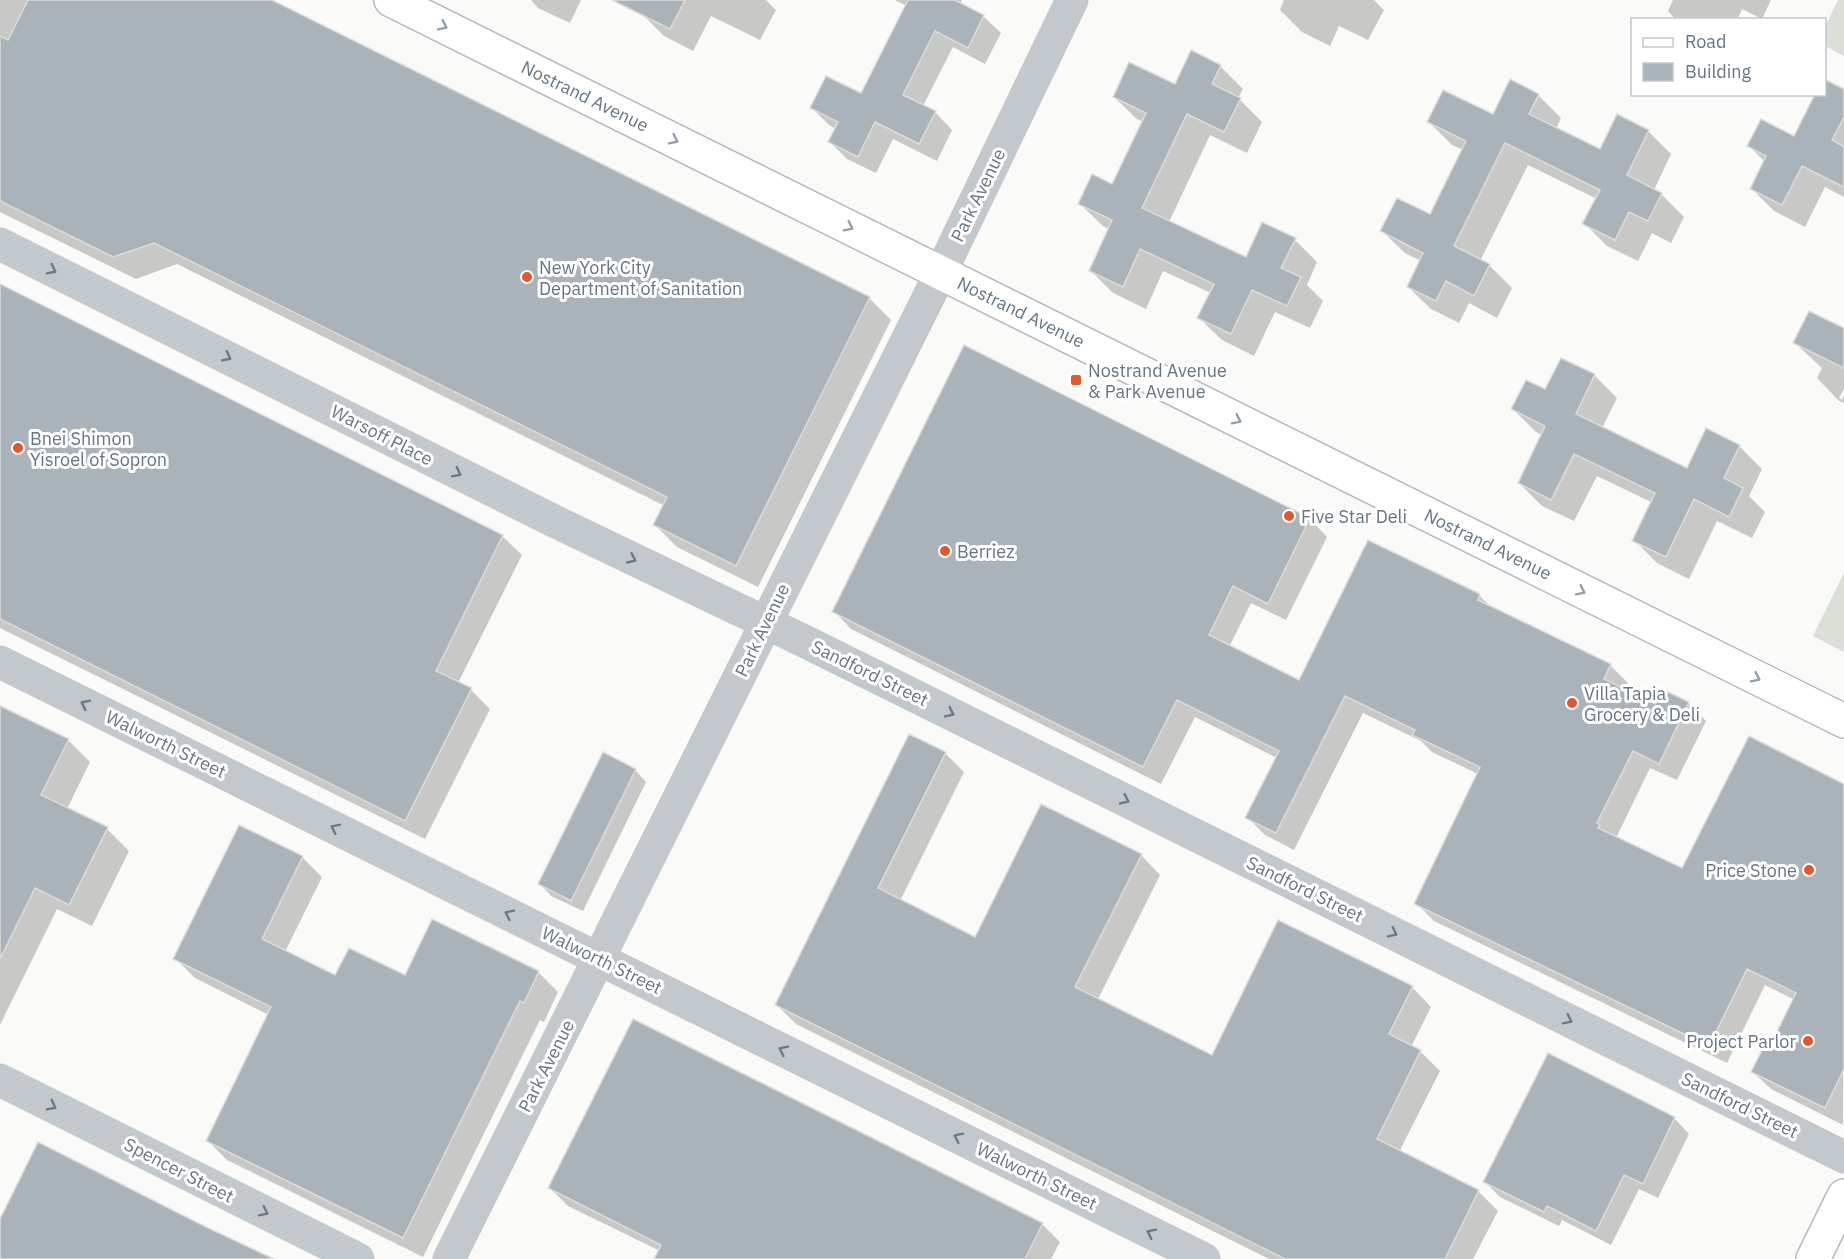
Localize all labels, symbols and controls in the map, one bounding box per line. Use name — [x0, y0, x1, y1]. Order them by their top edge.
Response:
legend — [1631, 18, 1826, 96]
one-way arrow — [437, 19, 448, 30]
text: Road — [1685, 30, 1726, 53]
street label: Nostrand Avenue — [518, 55, 653, 137]
text: Building — [1685, 60, 1752, 83]
one-way arrow — [668, 133, 679, 145]
street label: Park Avenue — [946, 145, 1010, 245]
one-way arrow — [843, 220, 854, 231]
place label: New York City Department of Sanitation — [539, 256, 742, 300]
one-way arrow — [46, 263, 57, 274]
marker: New York City Department of Sanitation — [520, 270, 534, 284]
street label: Nostrand Avenue — [954, 271, 1089, 353]
one-way arrow — [220, 350, 231, 362]
place label: Nostrand Avenue & Park Avenue — [1088, 359, 1227, 403]
marker: Nostrand Avenue & Park Avenue — [1069, 373, 1083, 387]
street label: Warsoff Place — [327, 400, 437, 470]
one-way arrow — [1231, 413, 1242, 424]
place label: Bnei Shimon Yisroel of Sopron — [30, 427, 167, 471]
marker: Bnei Shimon Yisroel of Sopron — [11, 441, 25, 455]
one-way arrow — [451, 466, 462, 477]
street label: Nostrand Avenue — [1421, 503, 1556, 585]
place label: Five Star Deli — [1301, 505, 1407, 528]
marker: Five Star Deli — [1282, 509, 1296, 523]
place label: Berriez — [957, 540, 1015, 563]
marker: Berriez — [938, 544, 952, 558]
one-way arrow — [626, 551, 637, 563]
street label: Park Avenue — [730, 580, 794, 680]
one-way arrow — [1575, 583, 1586, 595]
street label: Sandford Street — [808, 635, 932, 711]
one-way arrow — [1749, 670, 1760, 682]
place label: Villa Tapia Grocery & Deli — [1584, 682, 1700, 726]
marker: Villa Tapia Grocery & Deli — [1565, 696, 1579, 710]
one-way arrow — [80, 699, 91, 711]
street label: Walworth Street — [102, 705, 230, 783]
one-way arrow — [944, 706, 954, 717]
one-way arrow — [1118, 793, 1129, 804]
one-way arrow — [330, 823, 341, 835]
street label: Sandford Street — [1243, 851, 1367, 927]
place label: Price Stone — [1705, 859, 1797, 882]
marker: Price Stone — [1802, 863, 1816, 877]
one-way arrow — [505, 910, 516, 921]
street label: Walworth Street — [538, 921, 666, 999]
one-way arrow — [1387, 926, 1398, 938]
one-way arrow — [1562, 1013, 1573, 1024]
street label: Park Avenue — [513, 1016, 579, 1116]
place label: Project Parlor — [1686, 1030, 1796, 1053]
marker: Project Parlor — [1801, 1034, 1815, 1048]
one-way arrow — [779, 1046, 789, 1057]
street label: Sandford Street — [1678, 1067, 1802, 1143]
one-way arrow — [46, 1099, 57, 1110]
street label: Spencer Street — [120, 1132, 238, 1208]
one-way arrow — [953, 1133, 964, 1144]
street label: Walworth Street — [973, 1137, 1101, 1215]
one-way arrow — [258, 1205, 269, 1217]
one-way arrow — [1147, 1229, 1158, 1240]

